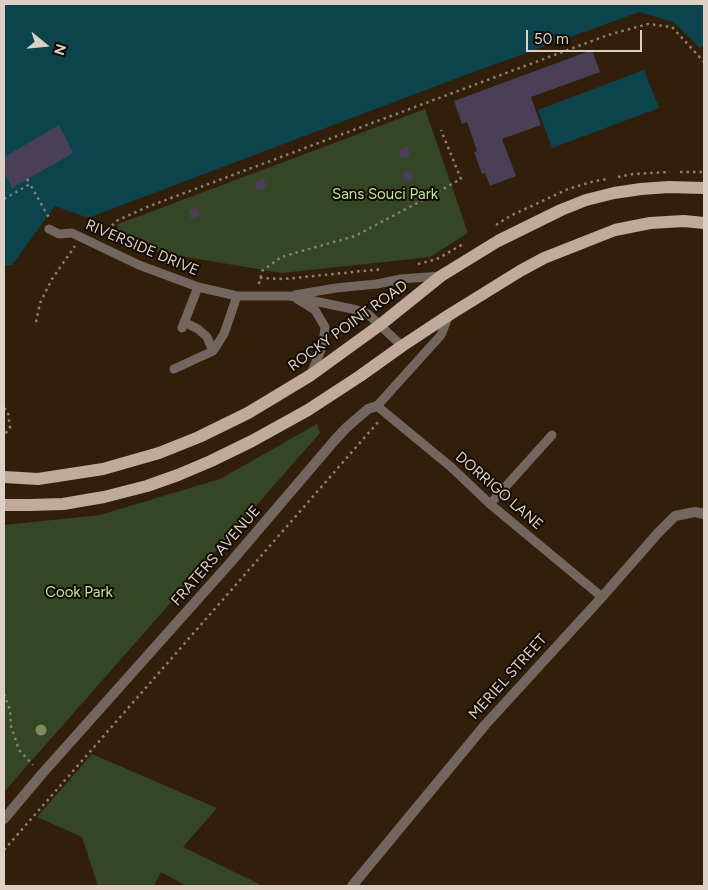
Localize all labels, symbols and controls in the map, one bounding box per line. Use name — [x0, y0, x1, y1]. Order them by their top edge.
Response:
north arrow — [20, 20, 70, 70]
scale bar — [528, 20, 644, 52]
text: 50 m — [534, 30, 569, 48]
text: N — [50, 42, 70, 57]
park label: Sans Souci Park — [332, 186, 438, 204]
street label: RIVERSIDE DRIVE — [83, 216, 201, 280]
street label: ROCKY POINT ROAD — [285, 277, 411, 375]
street label: DORRIGO LANE — [452, 448, 546, 534]
street label: FRATERS AVENUE — [168, 502, 264, 610]
park label: Cook Park — [45, 584, 113, 602]
street label: MERIEL STREET — [465, 631, 551, 723]

